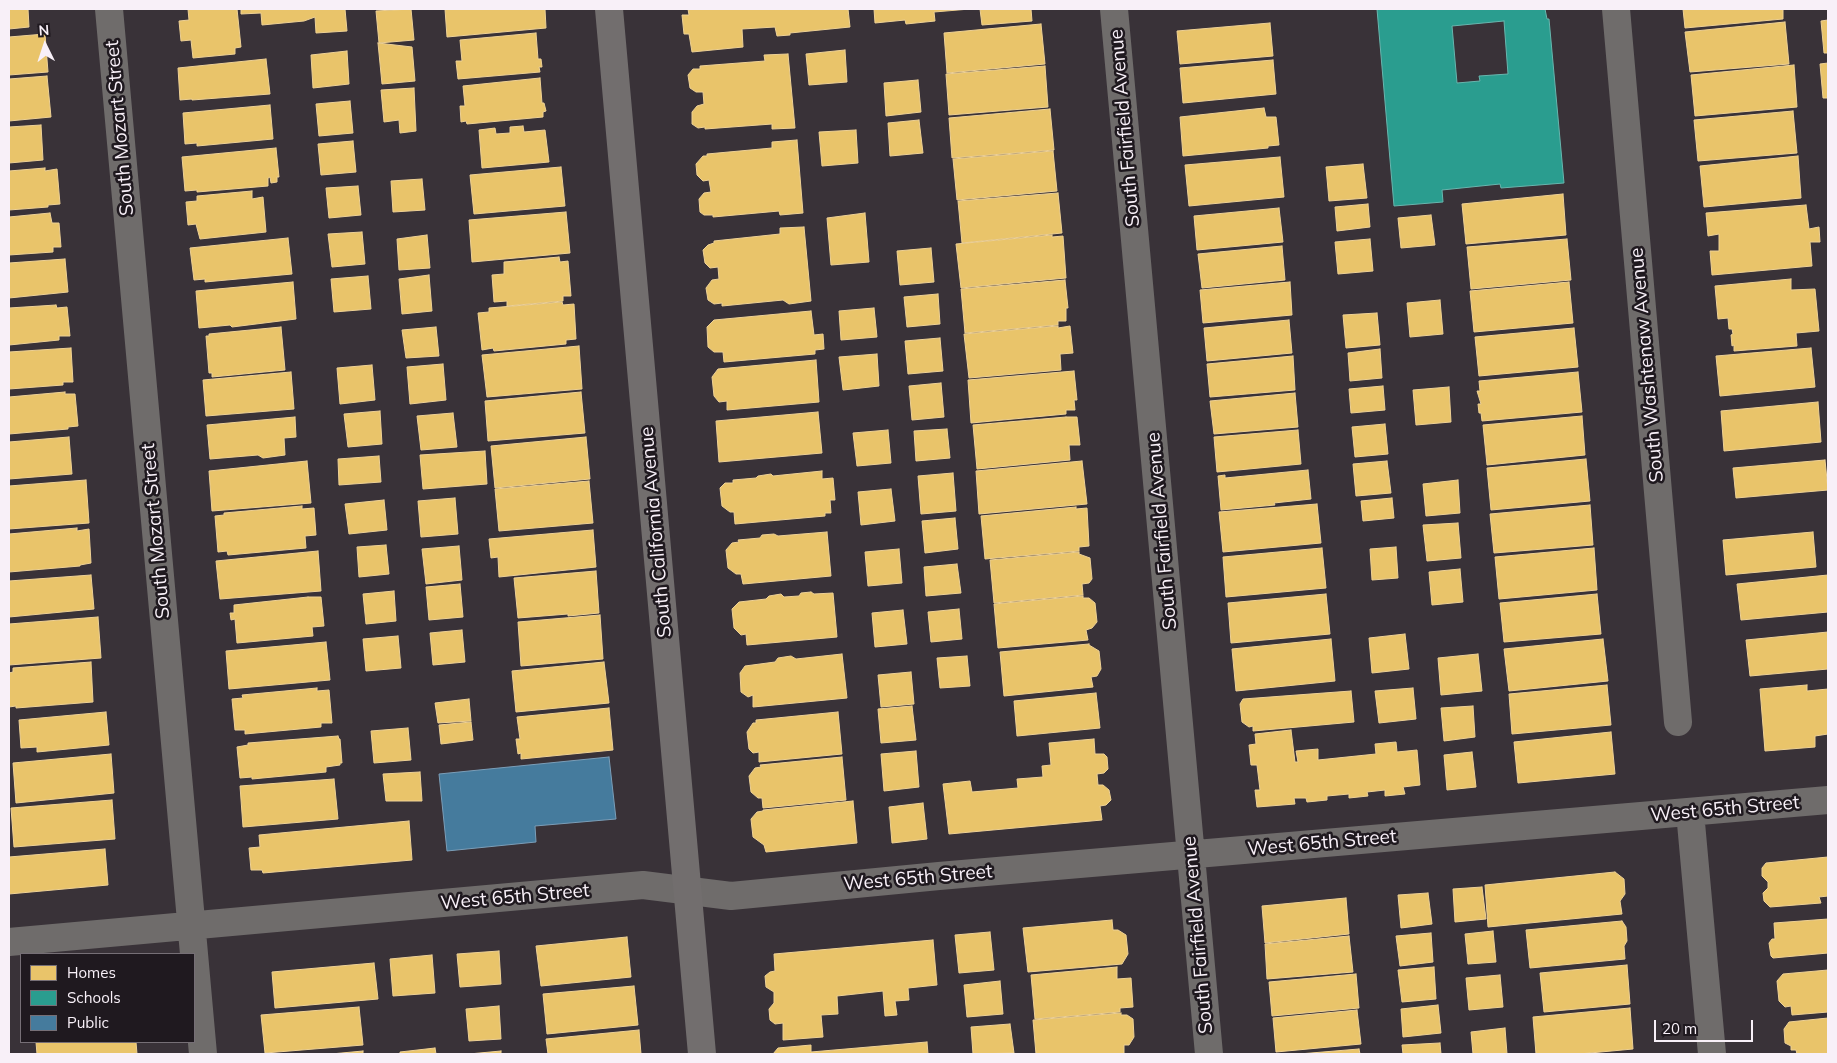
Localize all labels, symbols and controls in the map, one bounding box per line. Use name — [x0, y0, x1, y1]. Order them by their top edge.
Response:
north arrow — [20, 20, 70, 70]
text: N — [38, 21, 50, 39]
street label: South Fairfield Avenue — [1105, 28, 1145, 228]
street label: South Mozart Street — [101, 39, 139, 217]
street label: South Washtenaw Avenue — [1625, 247, 1669, 483]
street label: South California Avenue — [635, 426, 677, 638]
street label: South Fairfield Avenue — [1142, 431, 1182, 631]
street label: South Mozart Street — [137, 442, 175, 620]
street label: West 65th Street — [1650, 791, 1800, 827]
street label: West 65th Street — [1247, 825, 1397, 861]
street label: South Fairfield Avenue — [1178, 835, 1218, 1035]
street label: West 65th Street — [843, 860, 993, 896]
street label: West 65th Street — [440, 879, 590, 915]
legend — [20, 953, 195, 1043]
text: Homes — [67, 963, 116, 982]
text: Schools — [67, 988, 121, 1007]
scale bar — [1657, 1010, 1756, 1042]
text: Public — [67, 1013, 109, 1032]
text: 20 m — [1662, 1019, 1697, 1038]

